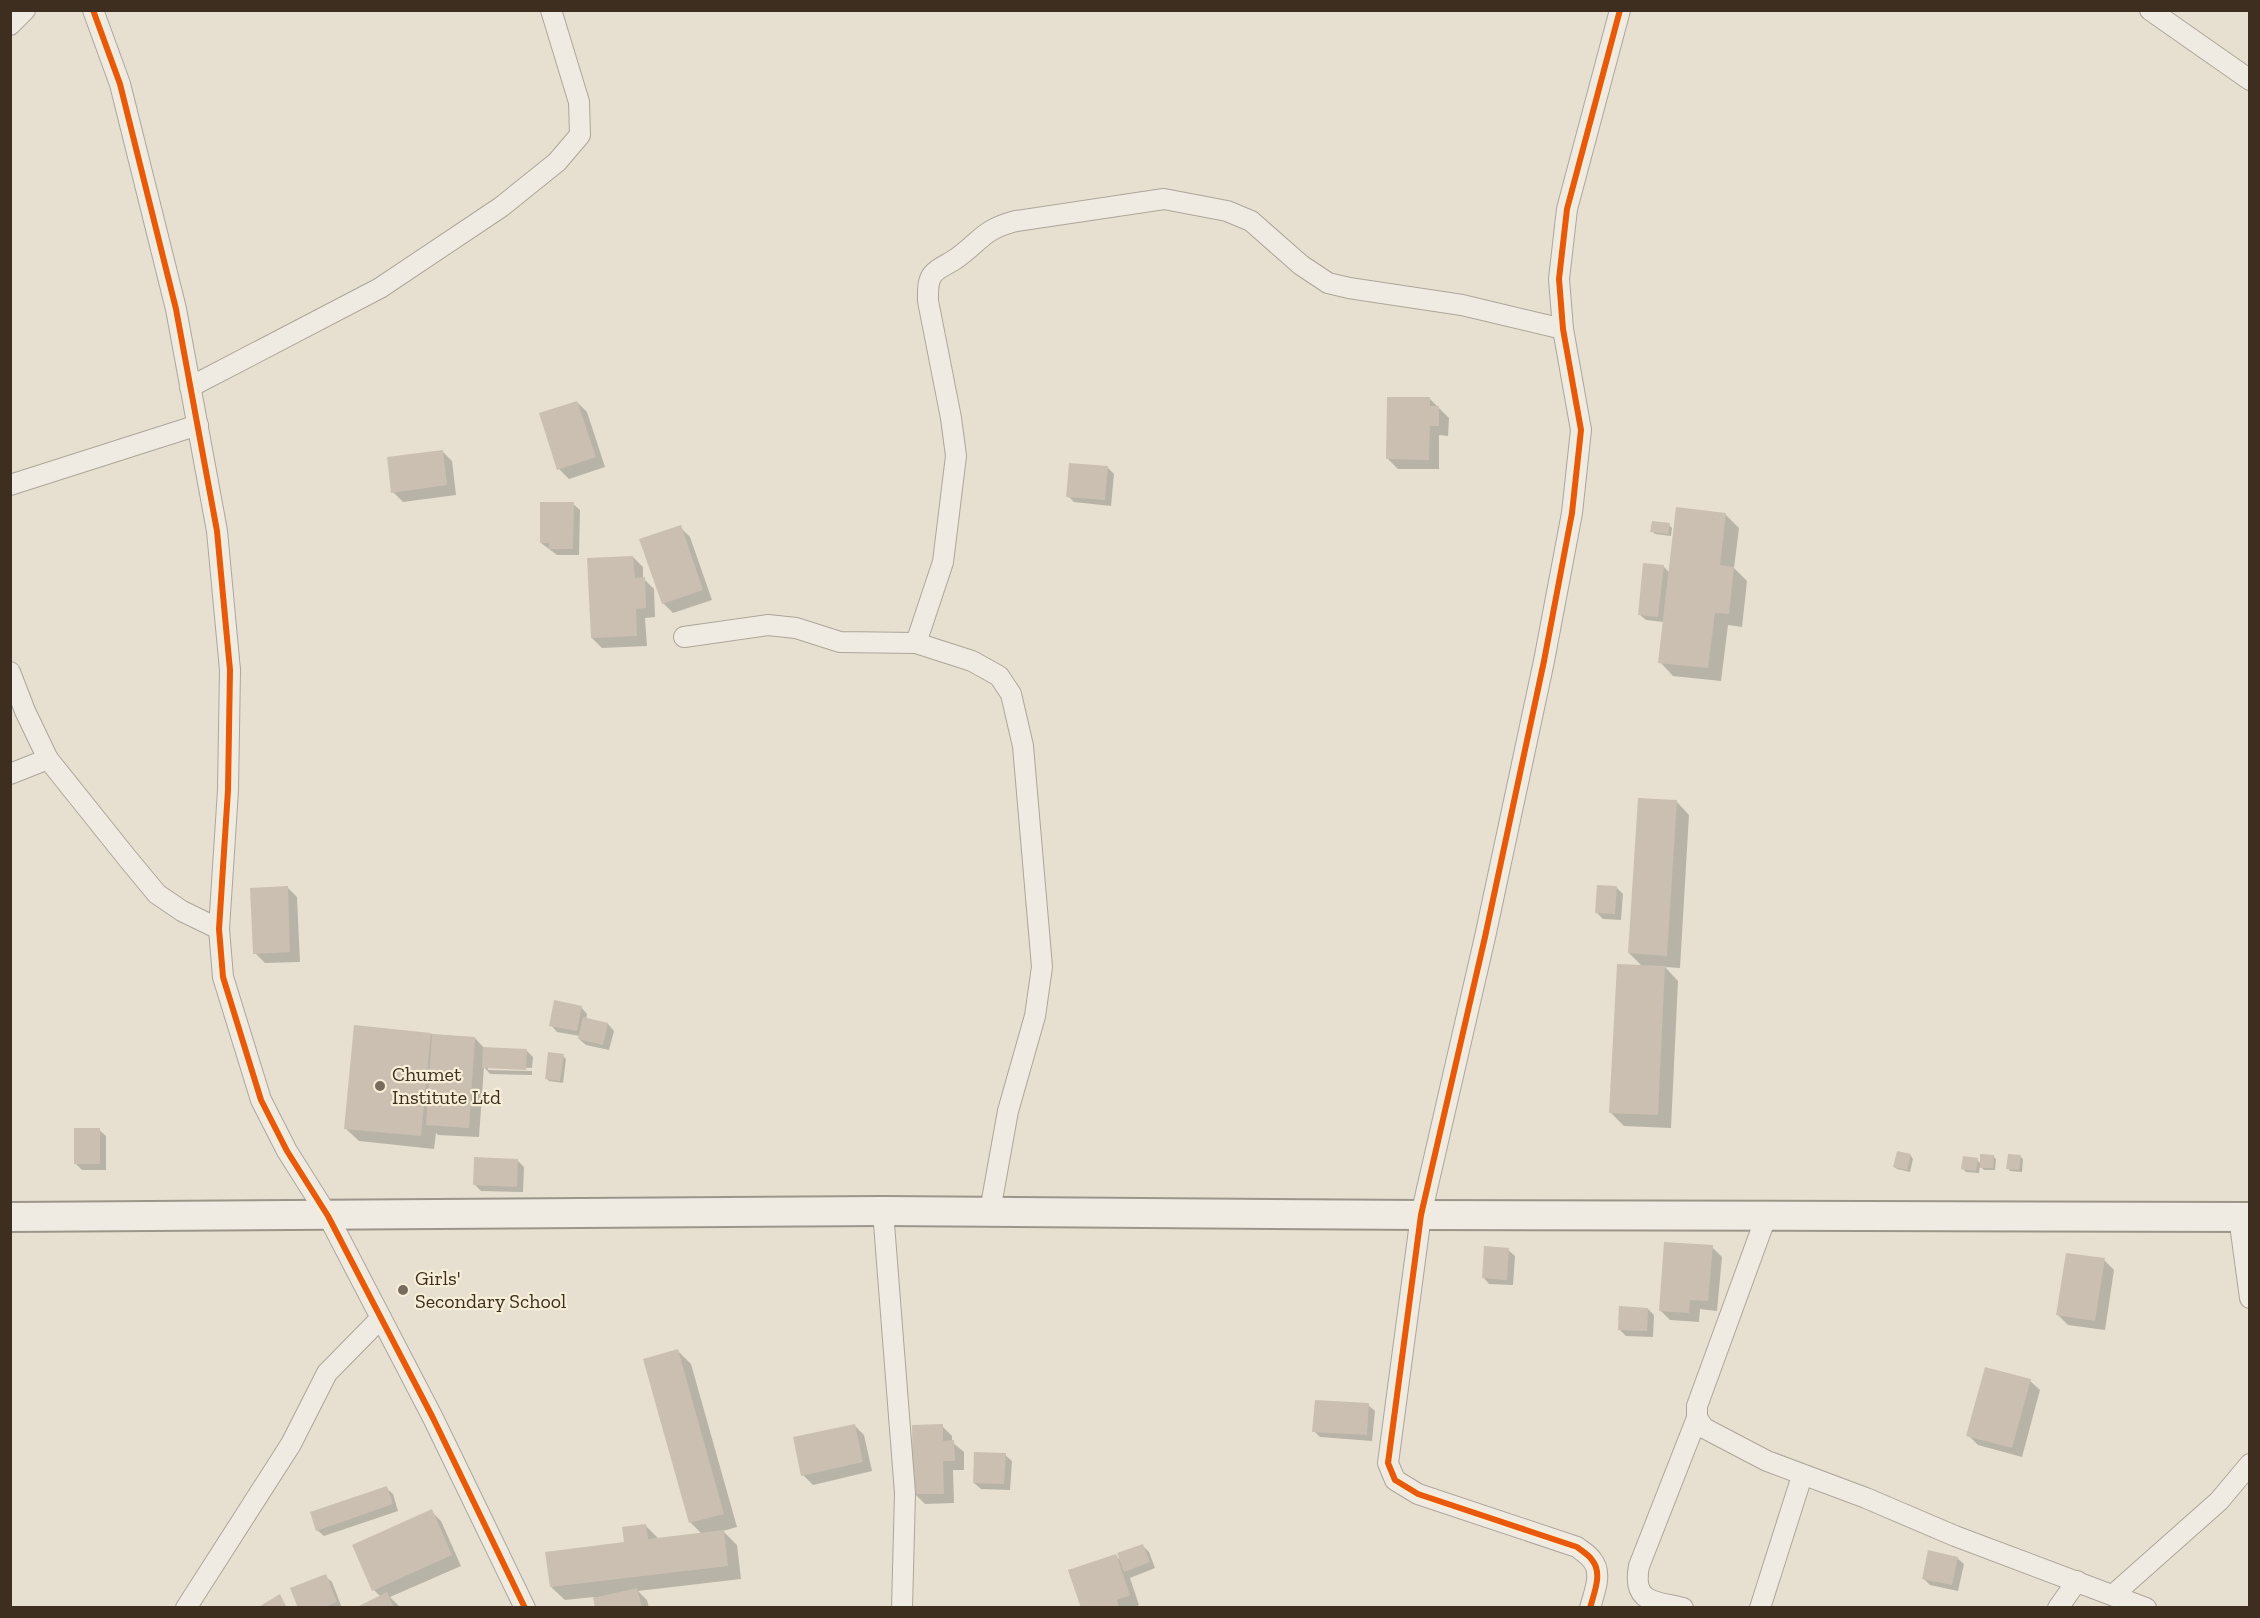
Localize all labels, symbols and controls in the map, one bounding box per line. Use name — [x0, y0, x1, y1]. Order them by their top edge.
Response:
place label: Chumet Institute Ltd — [392, 1062, 501, 1109]
marker: Chumet Institute Ltd — [373, 1079, 387, 1093]
place label: Girls' Secondary School — [415, 1266, 566, 1313]
marker: Girls' Secondary School — [396, 1283, 410, 1297]

